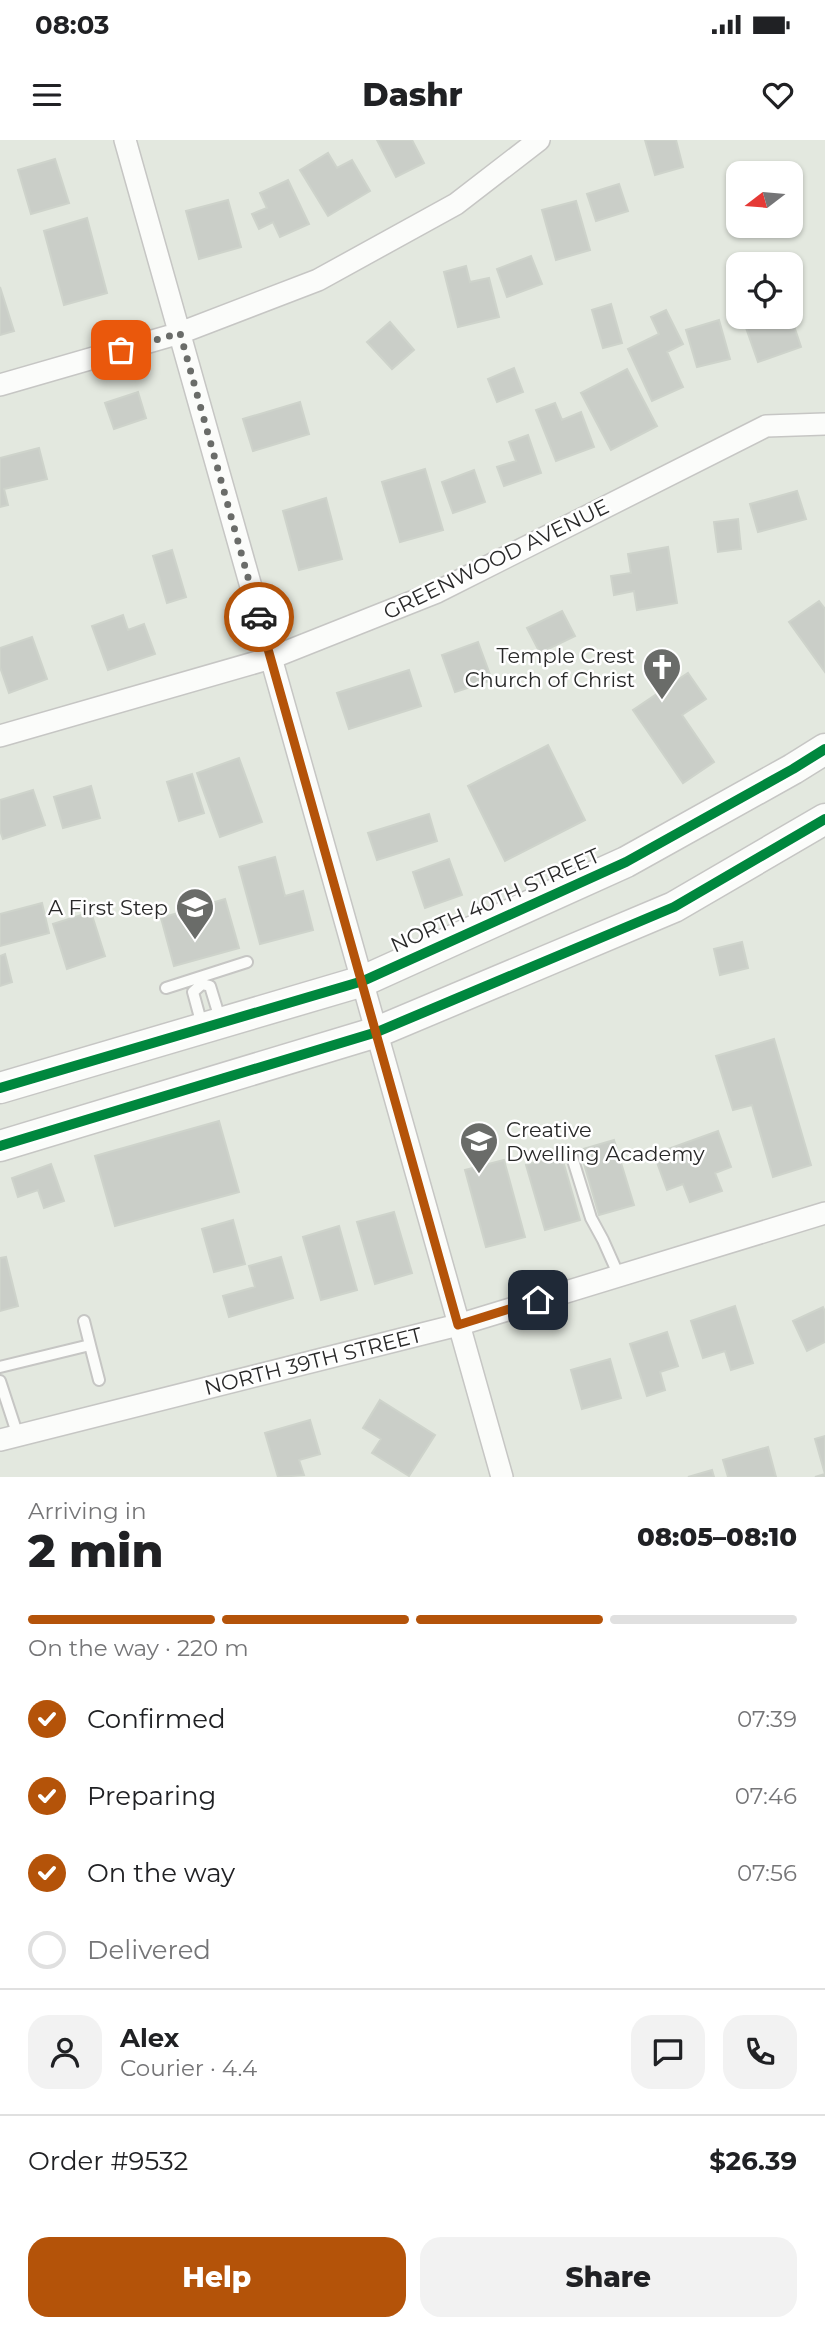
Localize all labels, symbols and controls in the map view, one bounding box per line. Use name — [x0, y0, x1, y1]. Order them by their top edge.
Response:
text: 08:03 — [35, 9, 109, 41]
text: Dashr — [362, 75, 463, 114]
icon: menu — [28, 76, 66, 114]
icon: heart — [759, 76, 797, 114]
north arrow — [726, 161, 803, 238]
map controls — [726, 161, 803, 329]
button: locate — [726, 252, 803, 329]
pin — [91, 320, 151, 380]
icon: bag — [102, 331, 140, 369]
street label: GREENWOOD AVENUE — [379, 493, 613, 625]
courier — [224, 582, 294, 652]
icon: car — [240, 598, 278, 636]
place label: Temple Crest Church of Christ — [465, 643, 635, 692]
church icon: Temple Crest Church of Christ — [641, 646, 683, 701]
street label: NORTH 40TH STREET — [387, 843, 603, 957]
school or university icon: A First Step — [174, 886, 216, 941]
place label: A First Step — [48, 895, 168, 920]
place label: Creative Dwelling Academy — [506, 1117, 705, 1166]
school or university icon: Creative Dwelling Academy — [458, 1120, 500, 1175]
pin — [508, 1270, 568, 1330]
icon: home — [519, 1281, 557, 1319]
street label: NORTH 39TH STREET — [202, 1322, 424, 1400]
text: Arriving in — [28, 1497, 147, 1525]
text: 08:05–08:10 — [637, 1521, 797, 1553]
text: 2 min — [28, 1522, 163, 1579]
text: On the way · 220 m — [28, 1634, 249, 1662]
icon: check — [28, 1700, 66, 1738]
text: Confirmed — [87, 1703, 226, 1735]
text: 07:39 — [737, 1705, 797, 1733]
icon: check — [28, 1777, 66, 1815]
text: Preparing — [87, 1780, 216, 1812]
text: 07:46 — [735, 1782, 797, 1810]
icon: check — [28, 1854, 66, 1892]
text: On the way — [87, 1857, 235, 1889]
text: 07:56 — [737, 1859, 797, 1887]
text: Delivered — [87, 1934, 211, 1966]
button: person — [28, 2015, 102, 2089]
button: chat — [631, 2015, 705, 2089]
button: phone — [723, 2015, 797, 2089]
text: Alex — [120, 2022, 179, 2054]
text: Courier · 4.4 — [120, 2054, 257, 2082]
text: Order #9532 — [28, 2145, 188, 2177]
text: $26.39 — [709, 2145, 797, 2177]
button: Help — [28, 2237, 406, 2317]
button: Share — [420, 2237, 797, 2317]

